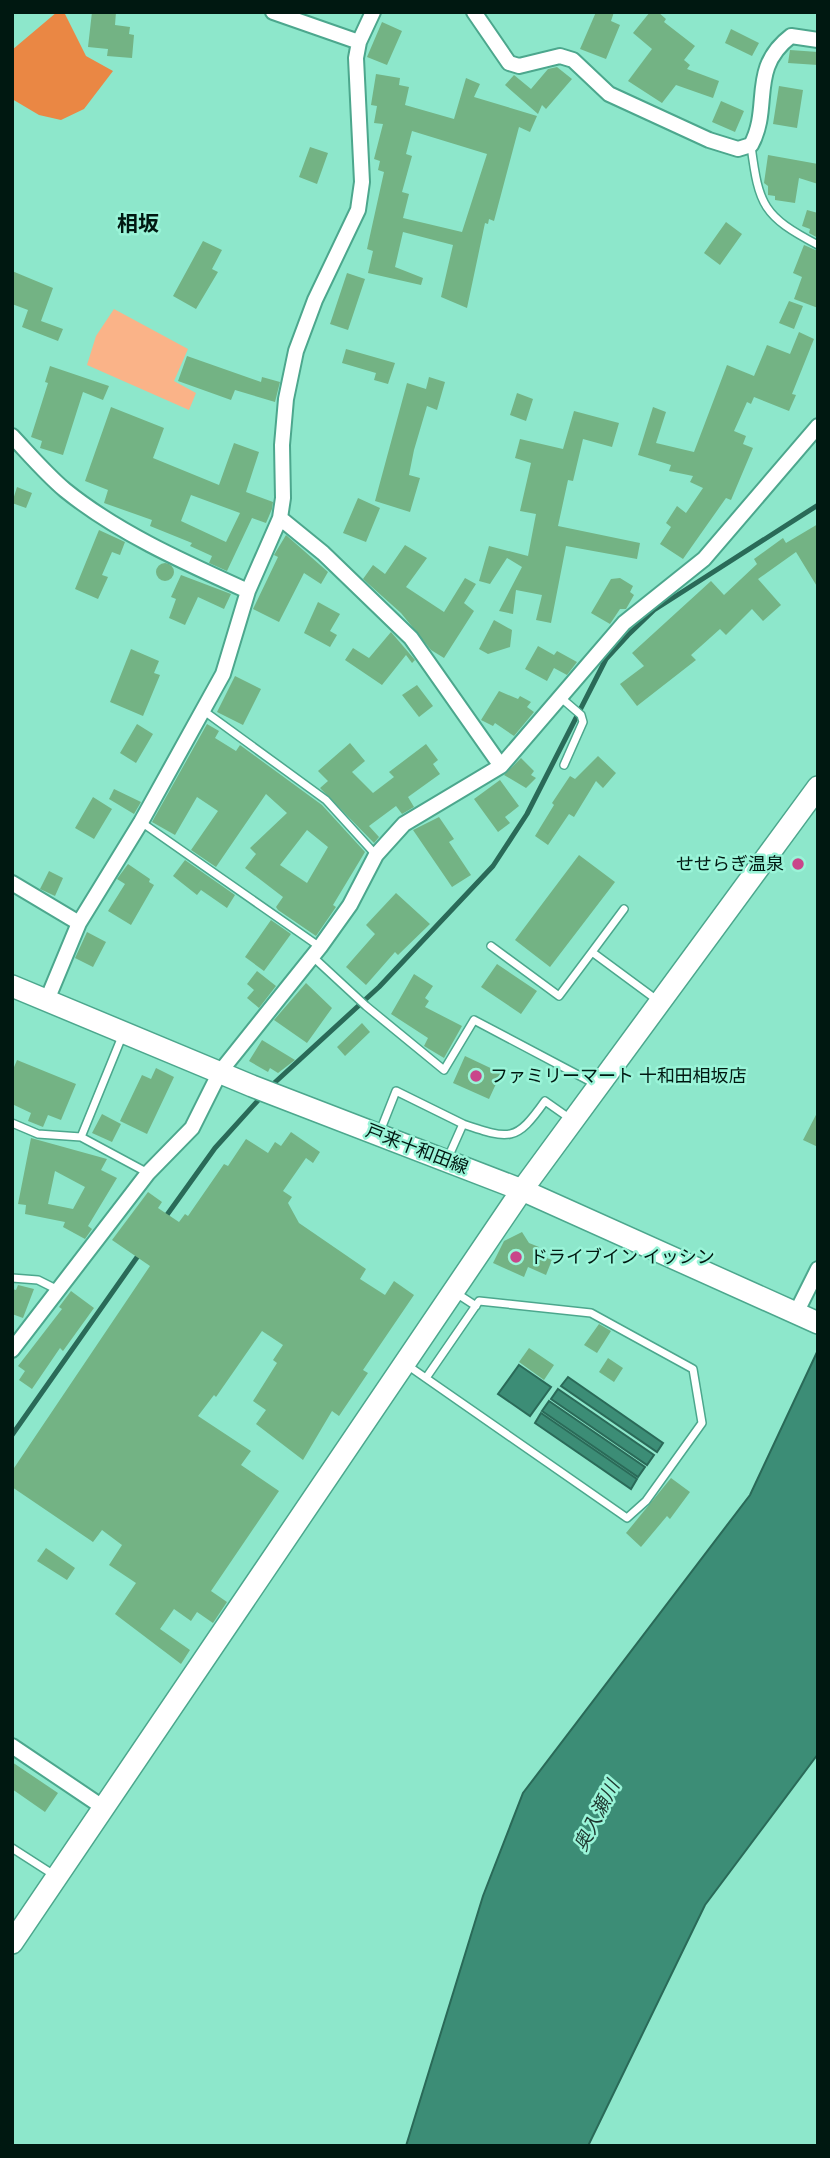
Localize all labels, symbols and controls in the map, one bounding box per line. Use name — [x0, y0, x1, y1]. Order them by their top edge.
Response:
district label: 相坂 — [117, 210, 159, 238]
place label: せせらぎ温泉 — [676, 852, 784, 876]
marker: せせらぎ温泉 — [790, 856, 806, 872]
place label: ファミリーマート 十和田相坂店 — [490, 1064, 747, 1088]
marker: ファミリーマート 十和田相坂店 — [468, 1068, 484, 1084]
street label: 戸来十和田線 — [362, 1118, 472, 1180]
place label: ドライブイン イッシン — [530, 1245, 715, 1269]
marker: ドライブイン イッシン — [508, 1249, 524, 1265]
water label: 奥入瀬川 — [568, 1774, 627, 1856]

